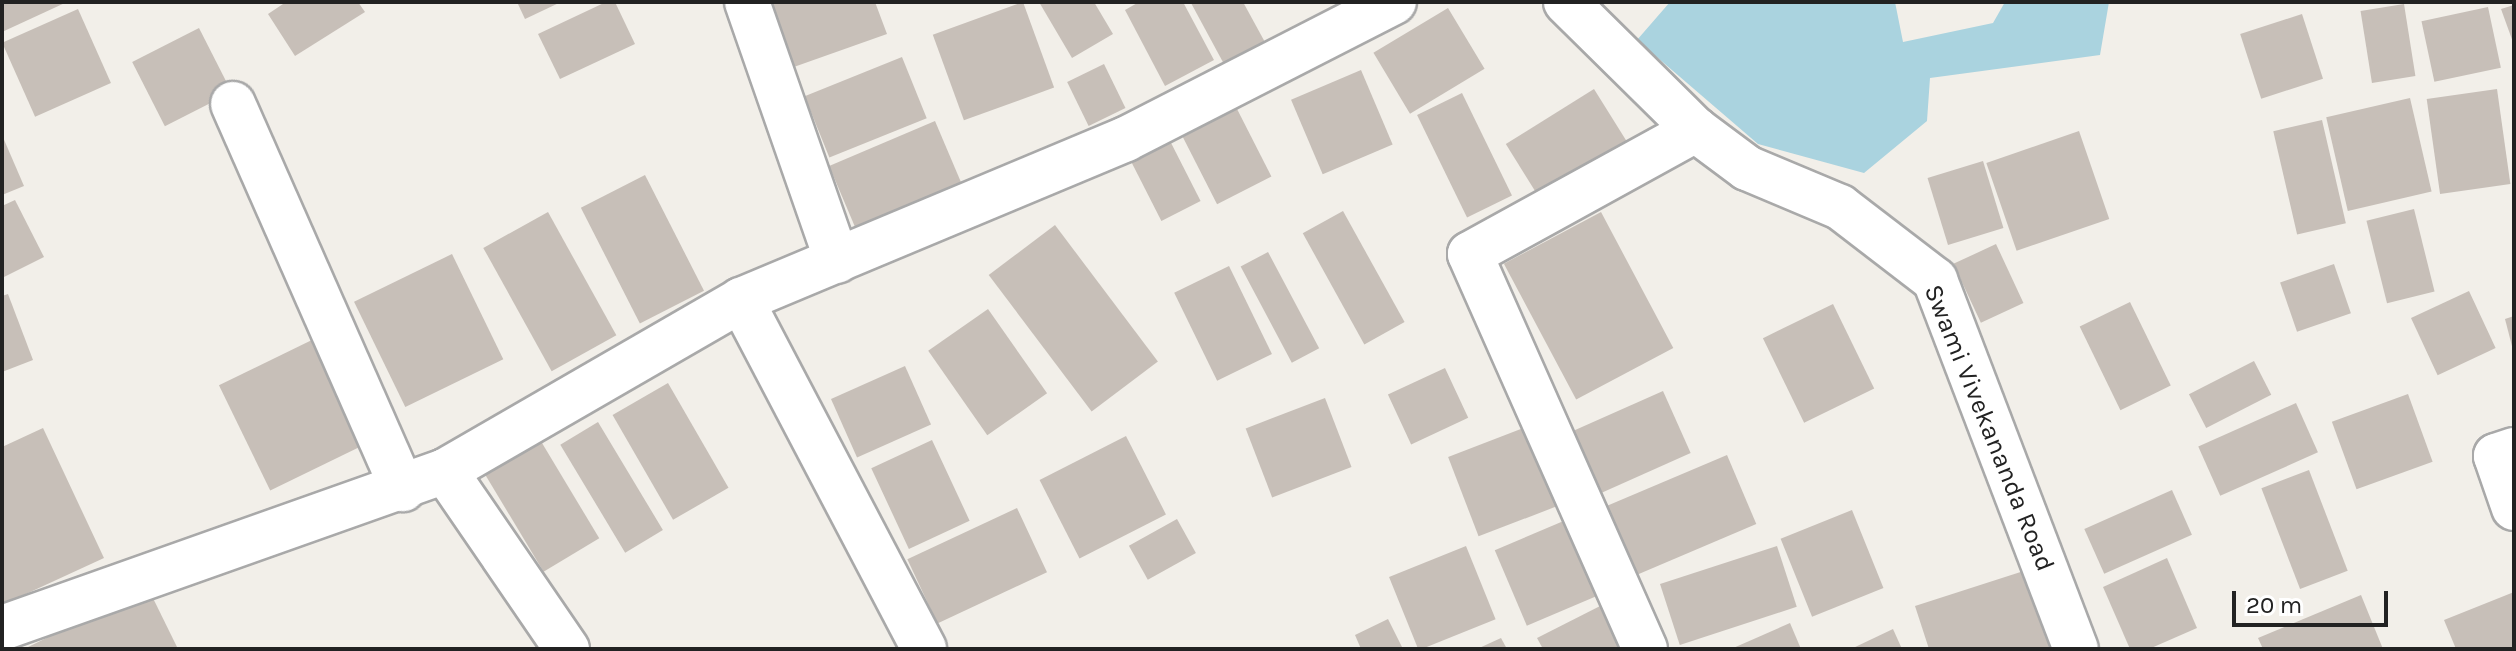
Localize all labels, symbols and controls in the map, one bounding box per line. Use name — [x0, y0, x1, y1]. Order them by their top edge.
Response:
street label: Swami Vivekananda Road — [1917, 280, 2061, 576]
scale bar — [2236, 575, 2392, 625]
text: 20 m — [2246, 591, 2302, 619]

